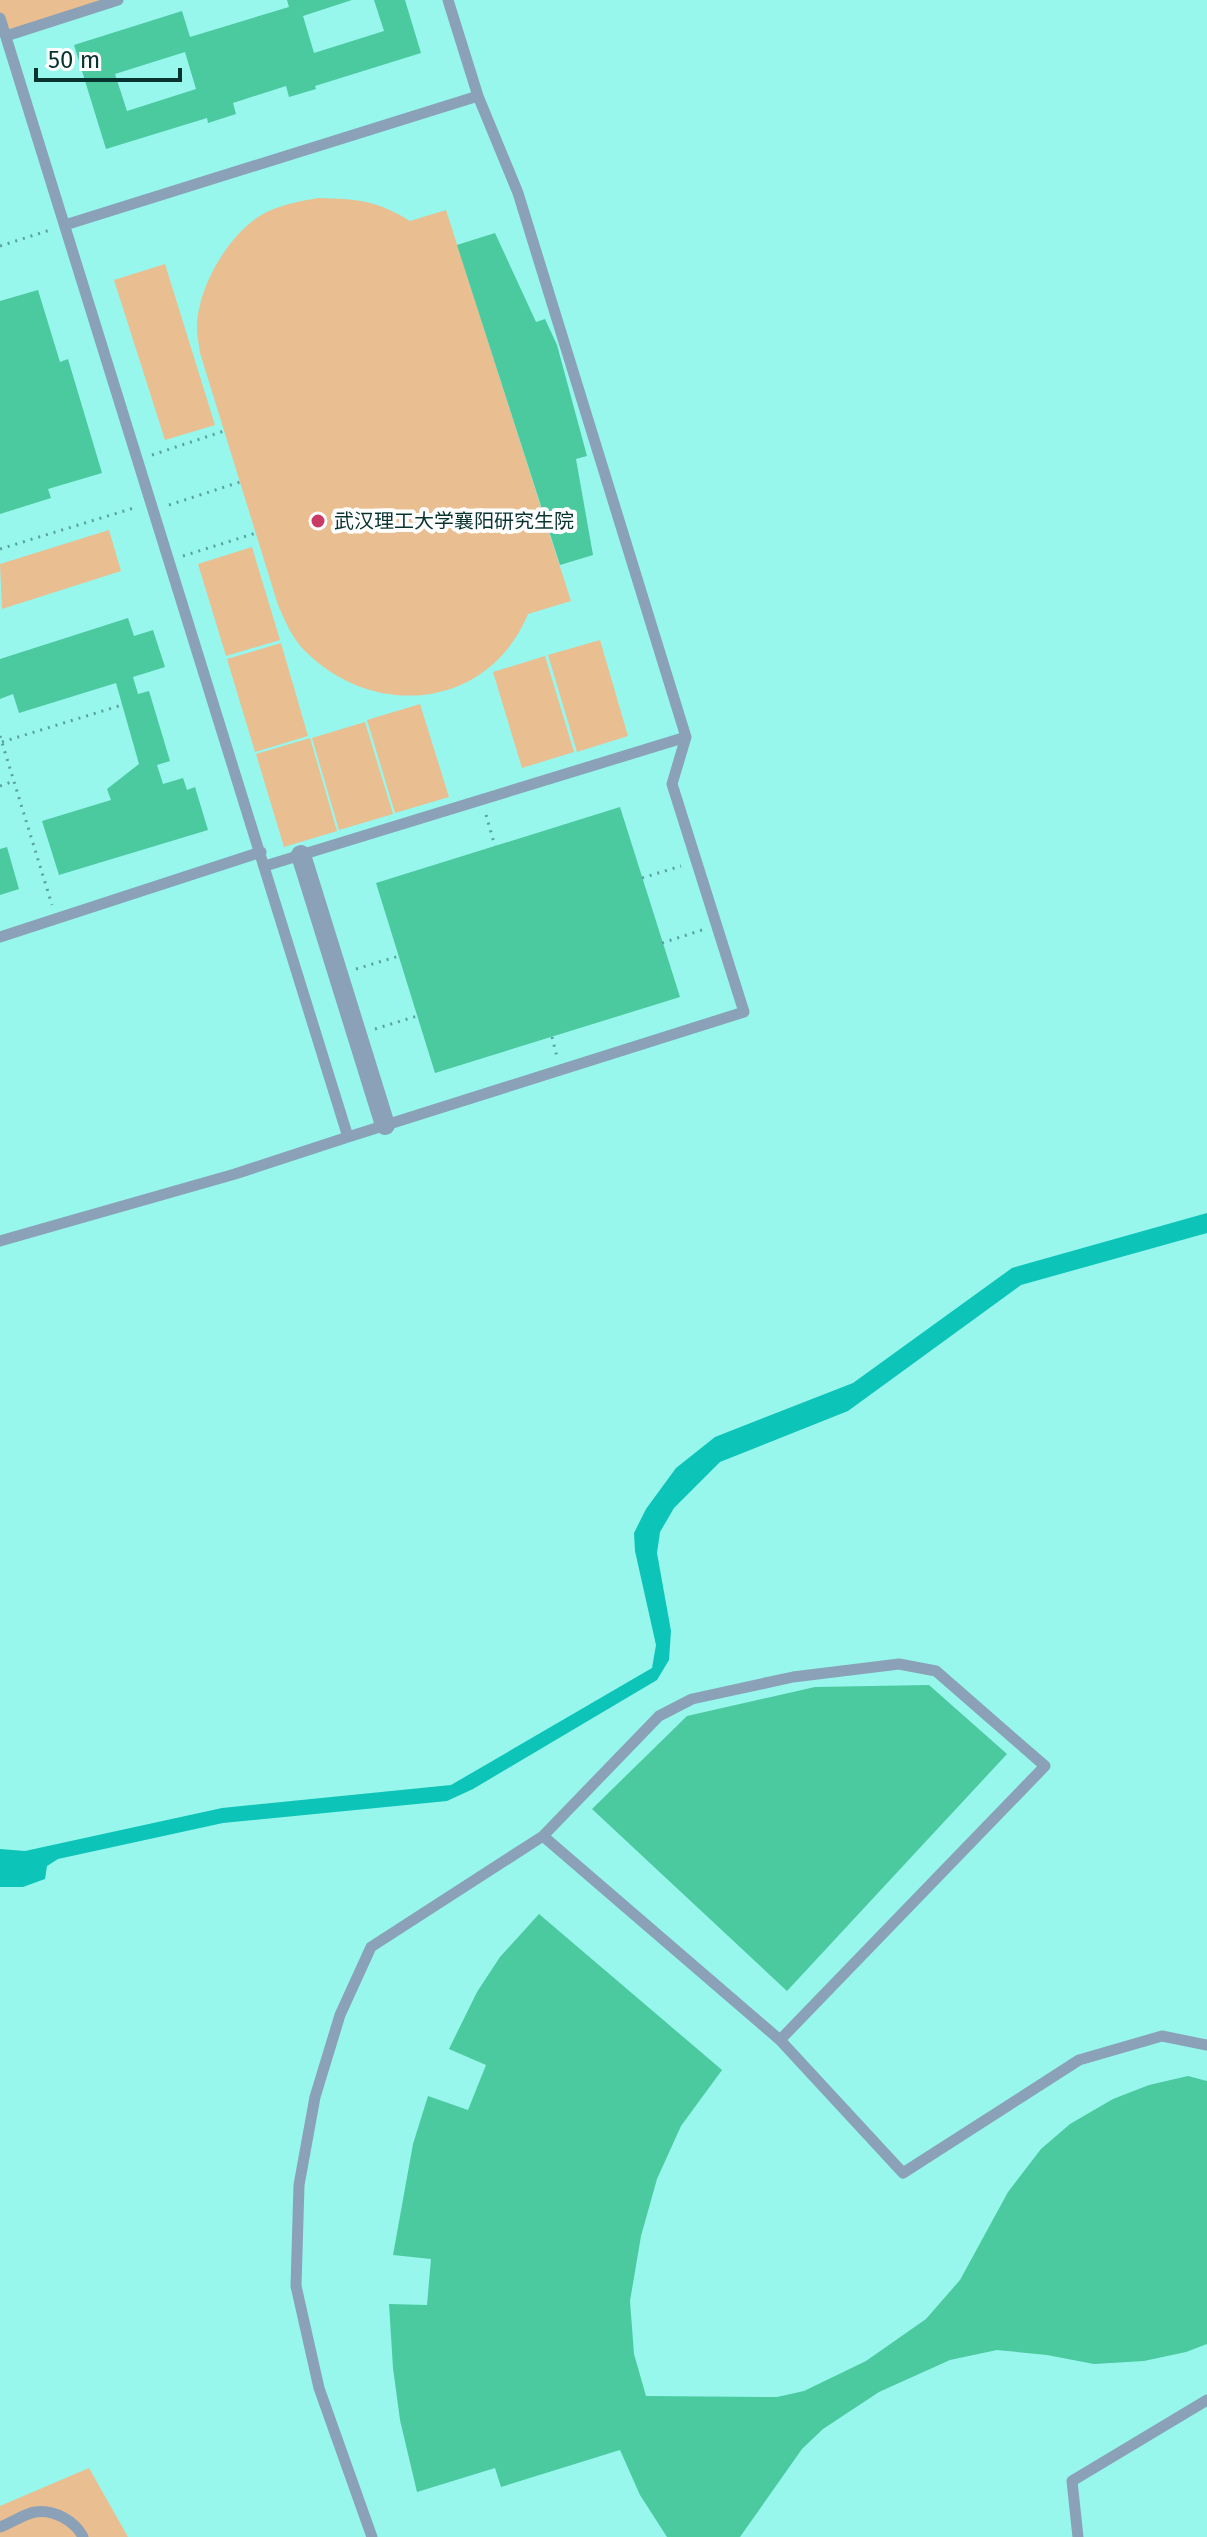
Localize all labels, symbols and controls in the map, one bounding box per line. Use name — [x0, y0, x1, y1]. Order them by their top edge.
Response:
scale bar — [36, 32, 180, 82]
text: 50 m — [48, 46, 100, 74]
place label: 武汉理工大学襄阳研究生院 — [334, 509, 574, 533]
marker: 武汉理工大学襄阳研究生院 — [309, 512, 327, 530]

